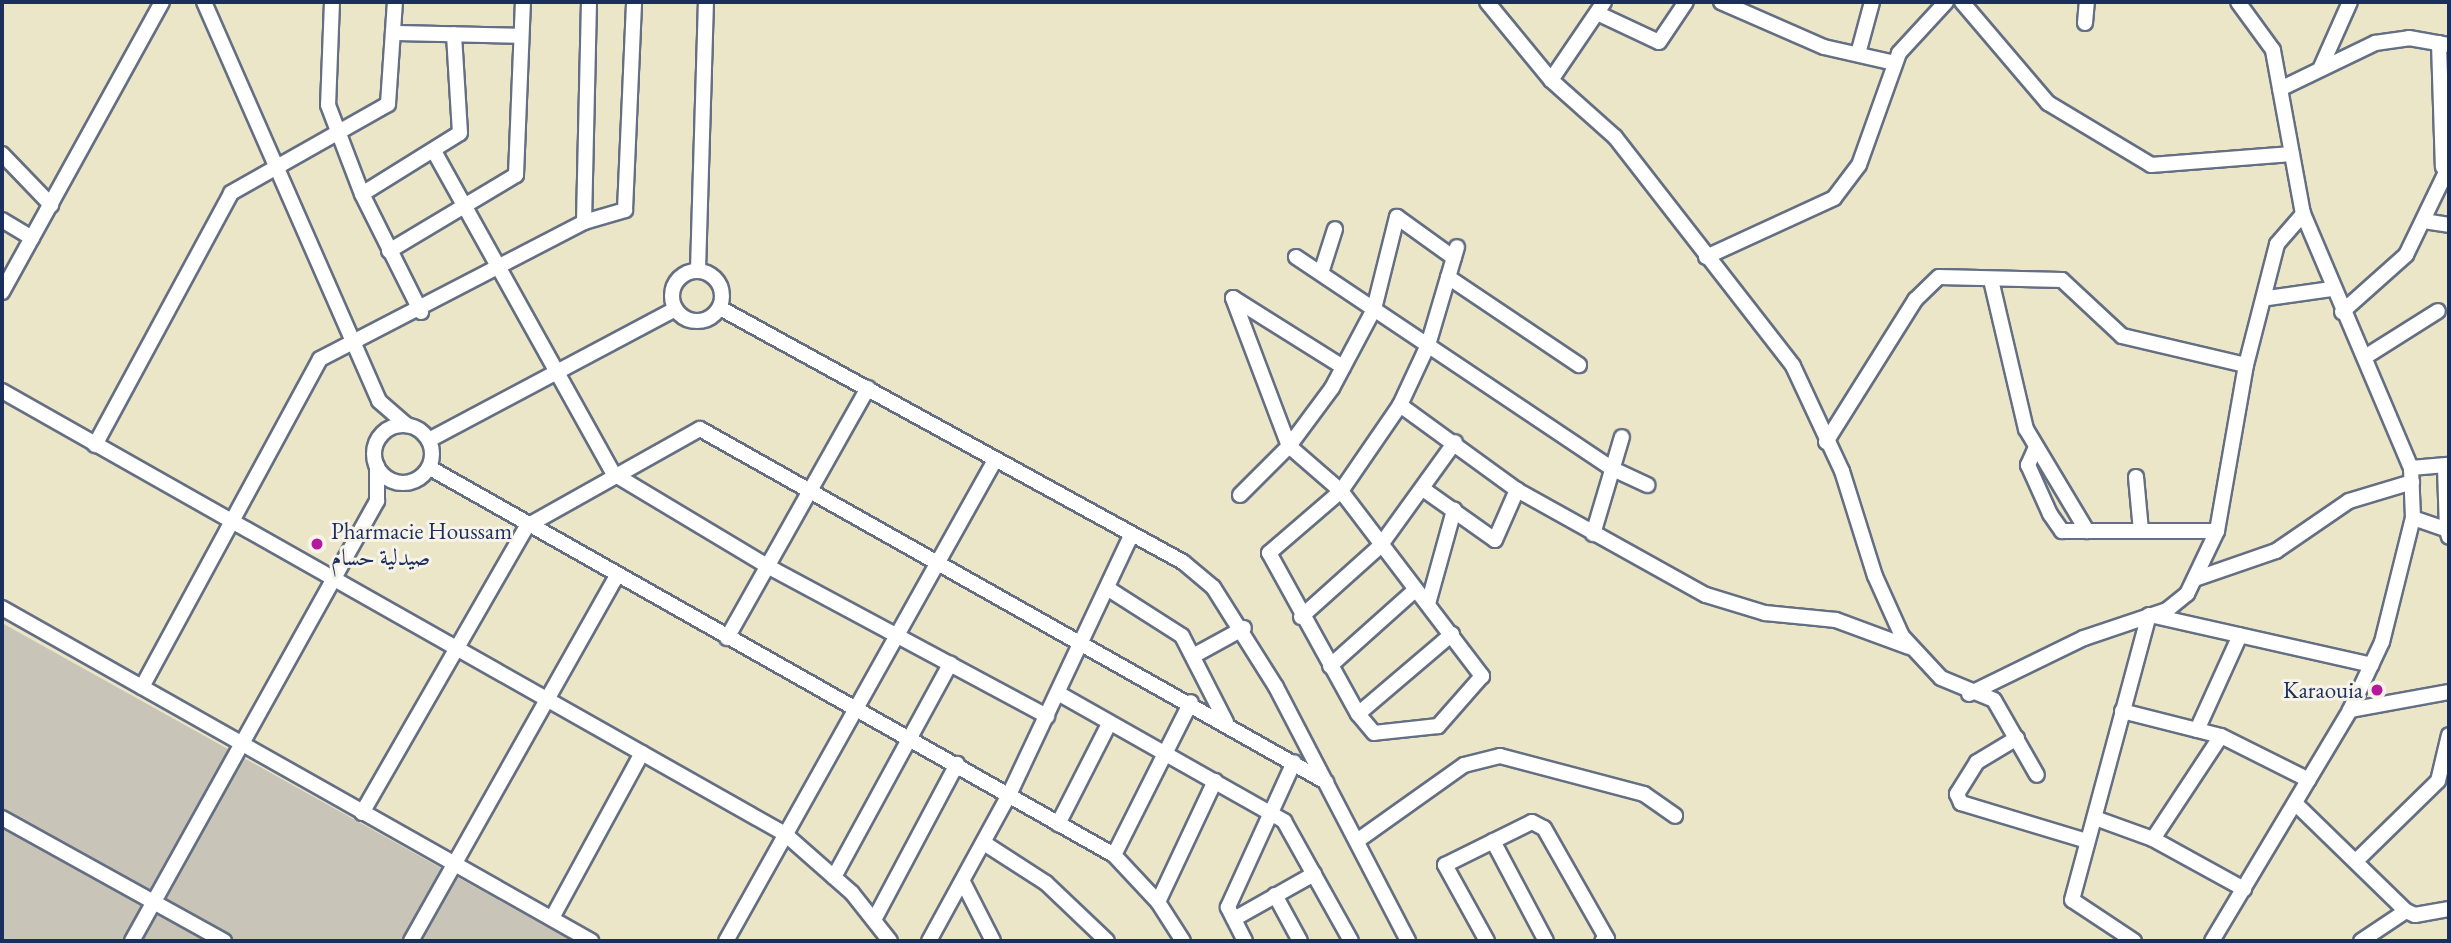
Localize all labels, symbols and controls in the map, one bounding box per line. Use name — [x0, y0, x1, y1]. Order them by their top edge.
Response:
place label: Pharmacie Houssam صيدلية حسام — [331, 517, 512, 571]
marker: Pharmacie Houssam صيدلية حسام — [309, 536, 325, 552]
place label: Karaouia — [2283, 676, 2363, 704]
marker: Karaouia — [2369, 682, 2385, 698]

